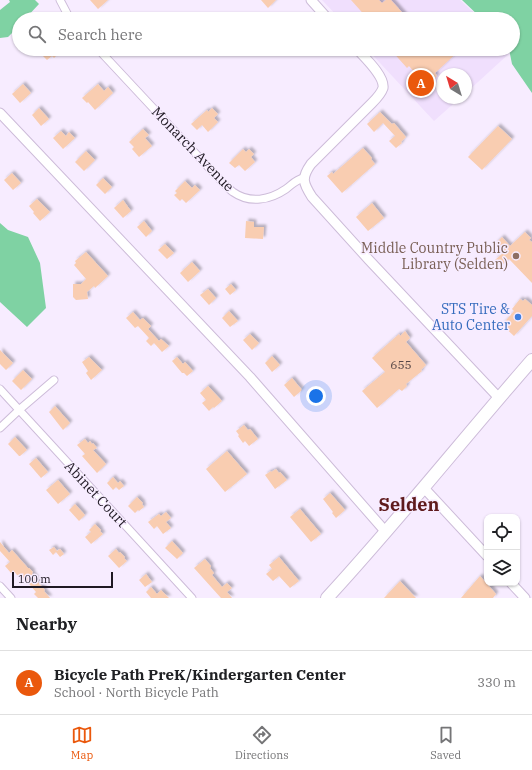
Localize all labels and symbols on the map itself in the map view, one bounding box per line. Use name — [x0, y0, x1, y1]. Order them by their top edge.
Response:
pin: A — [408, 68, 434, 98]
north arrow — [436, 68, 472, 104]
street label: Monarch Avenue — [148, 103, 238, 195]
place label: Middle Country Public Library (Selden) — [361, 239, 508, 273]
marker: Middle Country Public Library (Selden) — [511, 251, 521, 261]
place label: STS Tire & Auto Center — [432, 300, 511, 334]
marker: STS Tire & Auto Center — [513, 312, 523, 322]
house number: 655 — [390, 357, 412, 372]
your location — [306, 386, 326, 406]
street label: Abinet Court — [61, 457, 131, 531]
district label: Selden — [379, 493, 440, 516]
scale bar — [12, 570, 113, 589]

